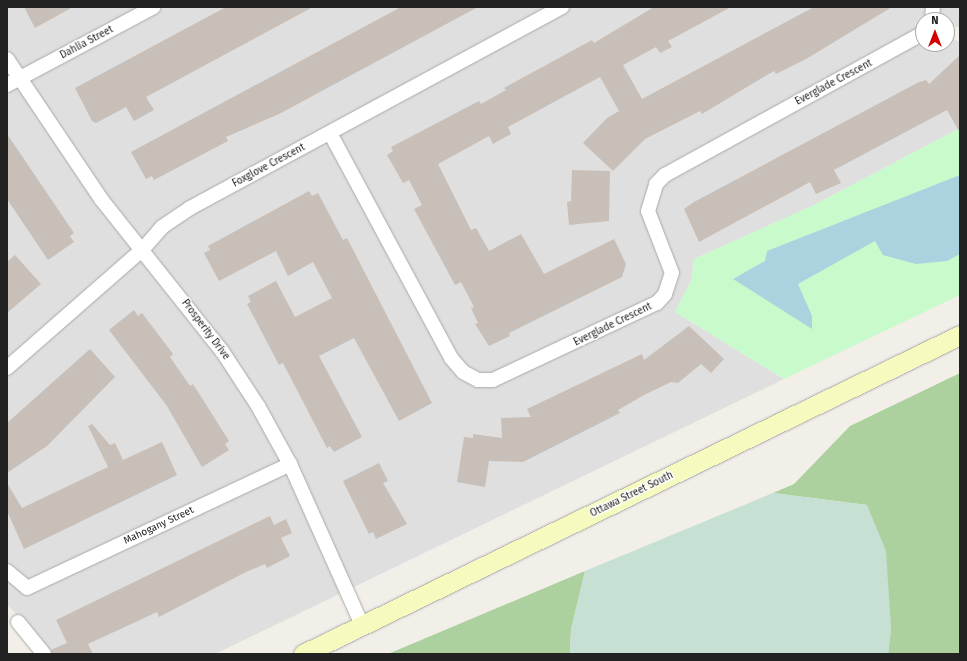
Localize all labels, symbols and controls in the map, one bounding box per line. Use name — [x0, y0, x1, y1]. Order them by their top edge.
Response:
north arrow — [915, 12, 955, 52]
text: N — [931, 14, 939, 27]
street label: Dahlia Street — [58, 24, 116, 62]
street label: Everglade Crescent — [793, 58, 875, 108]
street label: Foxglove Crescent — [231, 142, 307, 190]
street label: Prosperity Drive — [178, 298, 232, 362]
street label: Everglade Crescent — [572, 301, 654, 349]
street label: Ottawa Street South — [588, 470, 676, 520]
street label: Mahogany Street — [122, 505, 196, 547]

